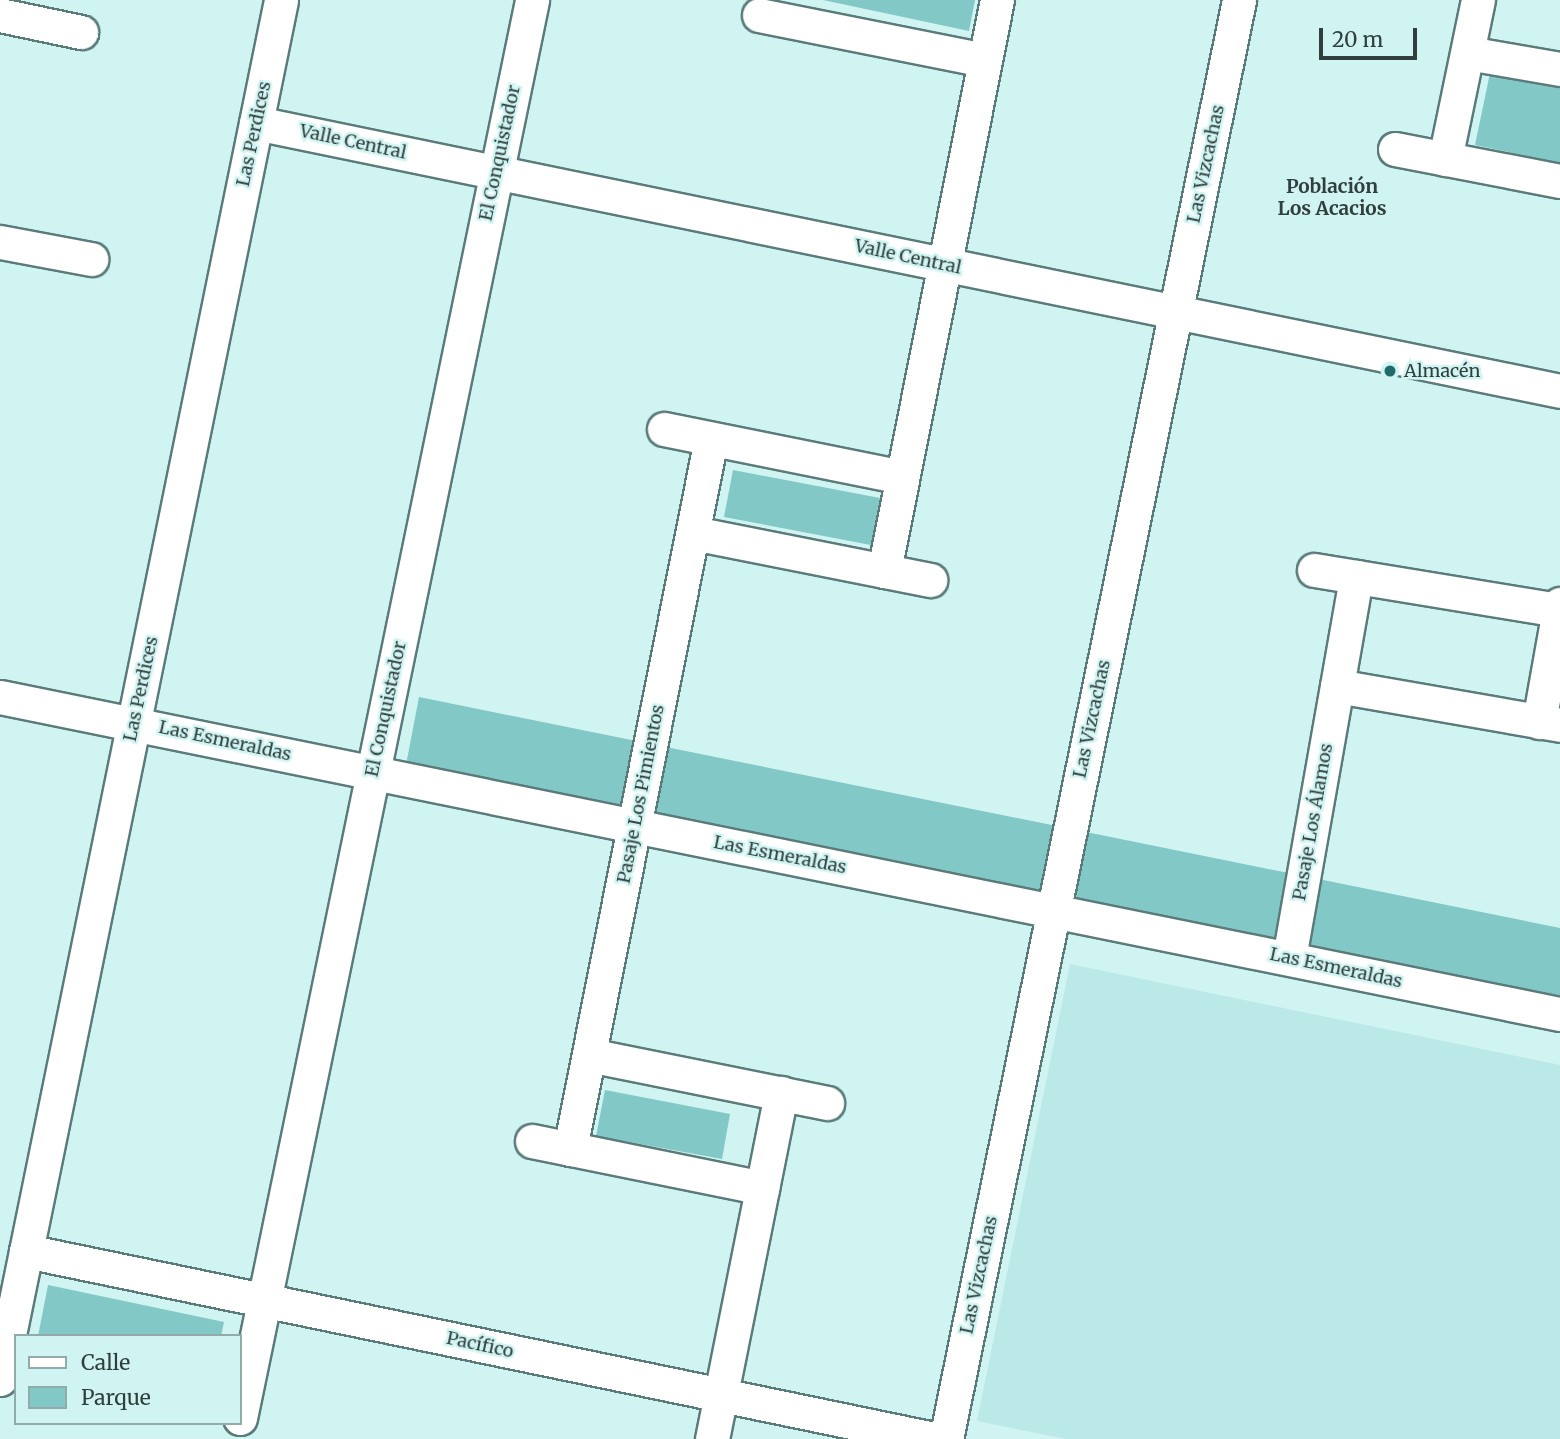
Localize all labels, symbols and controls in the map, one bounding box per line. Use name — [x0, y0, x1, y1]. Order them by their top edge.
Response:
scale bar — [1322, 14, 1420, 58]
text: 20 m — [1332, 26, 1383, 53]
street label: Las Perdices — [232, 80, 276, 188]
street label: El Conquistador — [475, 83, 525, 223]
street label: Las Vizcachas — [1183, 103, 1229, 225]
street label: Valle Central — [298, 120, 408, 164]
district label: Población Los Acacios — [1278, 176, 1386, 220]
street label: Valle Central — [853, 235, 963, 279]
place label: Almacén — [1404, 360, 1480, 382]
marker: Almacén — [1382, 363, 1398, 379]
street label: Las Perdices — [119, 635, 163, 743]
street label: El Conquistador — [361, 639, 411, 779]
street label: Las Vizcachas — [1069, 658, 1115, 780]
street label: Pasaje Los Pimientos — [613, 703, 669, 885]
street label: Las Esmeraldas — [157, 716, 293, 766]
street label: Pasaje Los Álamos — [1289, 742, 1337, 902]
street label: Las Esmeraldas — [712, 832, 848, 878]
street label: Las Esmeraldas — [1268, 943, 1404, 993]
street label: Las Vizcachas — [956, 1214, 1002, 1336]
street label: Pacífico — [444, 1327, 516, 1363]
legend — [14, 1334, 242, 1425]
text: Calle — [81, 1349, 130, 1376]
text: Parque — [81, 1384, 151, 1411]

